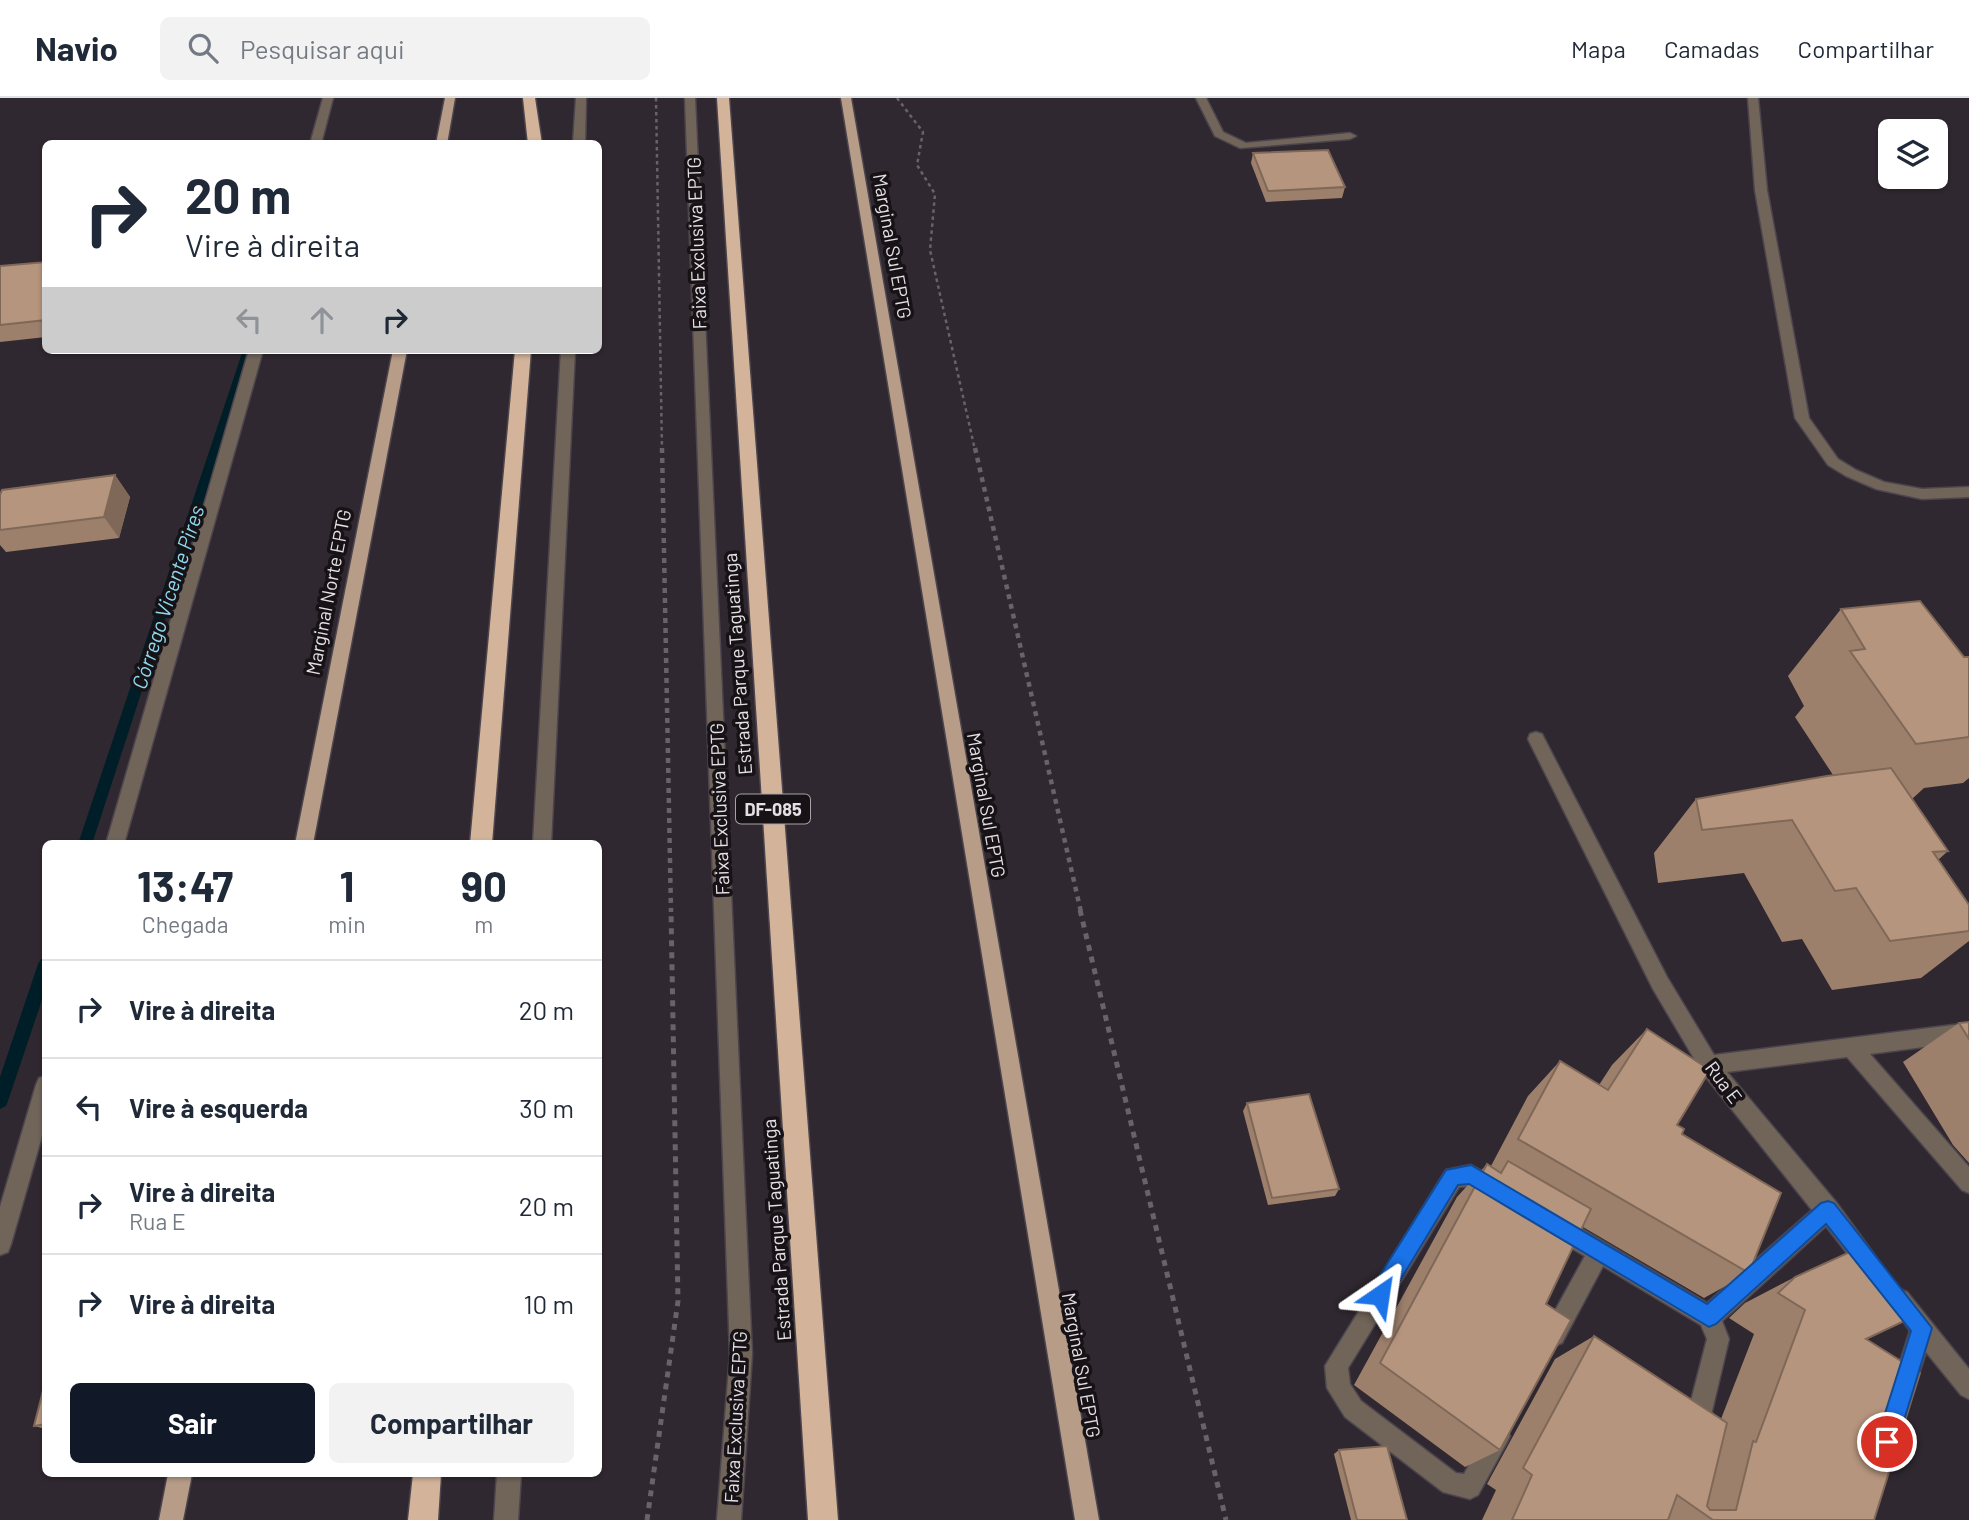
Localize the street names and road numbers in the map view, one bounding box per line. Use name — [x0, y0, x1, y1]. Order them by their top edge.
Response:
street label: Faixa Exclusiva EPTG — [681, 156, 711, 330]
street label: Marginal Sul EPTG — [869, 172, 917, 320]
street label: Marginal Norte EPTG — [301, 507, 355, 677]
street label: Estrada Parque Taguatinga — [718, 552, 756, 776]
street label: Faixa Exclusiva EPTG — [704, 722, 734, 896]
street label: Marginal Sul EPTG — [963, 731, 1011, 879]
road number: DF-085 — [736, 794, 810, 824]
street label: Rua E — [1701, 1056, 1747, 1108]
street label: Estrada Parque Taguatinga — [757, 1118, 795, 1342]
street label: Marginal Sul EPTG — [1058, 1291, 1106, 1439]
street label: Faixa Exclusiva EPTG — [719, 1330, 751, 1504]

